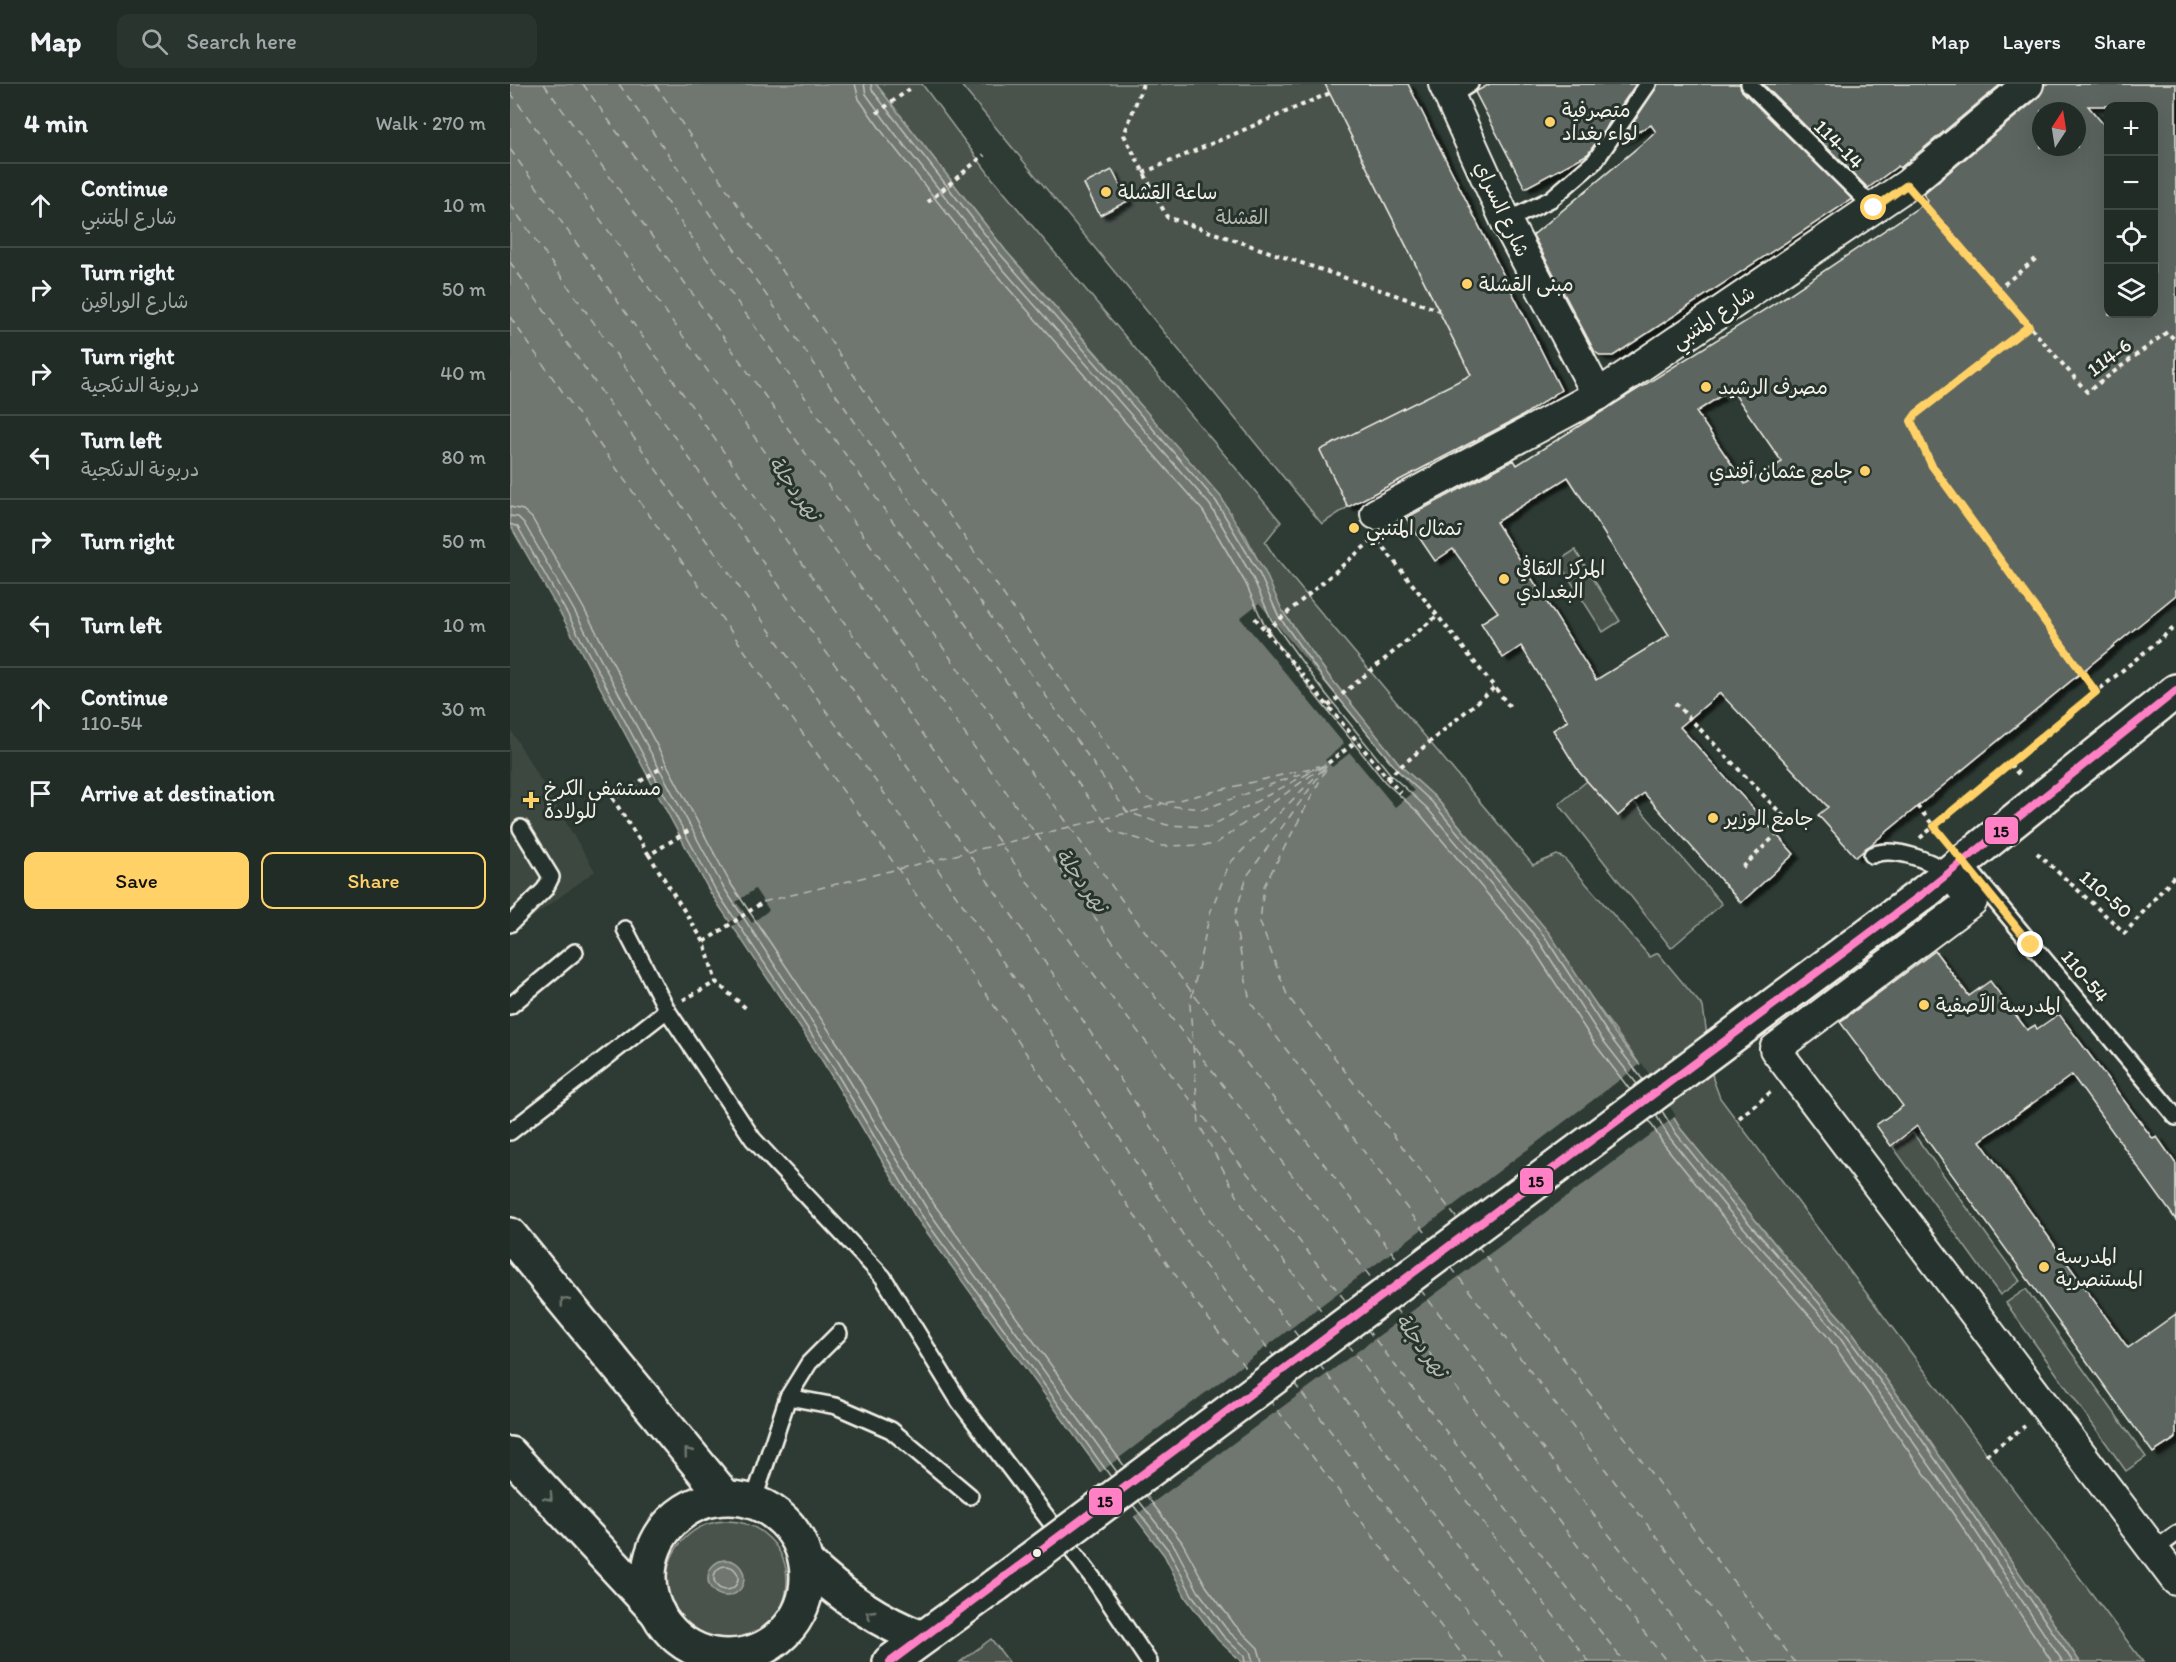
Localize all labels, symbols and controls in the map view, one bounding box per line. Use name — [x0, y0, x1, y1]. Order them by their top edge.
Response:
search box — [117, 14, 537, 68]
text: Map — [30, 24, 81, 58]
icon: search — [138, 25, 171, 58]
text: Search here — [186, 28, 297, 55]
text: Map — [1931, 29, 1970, 54]
text: Layers — [2003, 29, 2061, 54]
text: Share — [2094, 29, 2146, 54]
place label: متصرفية لواء بغداد — [1562, 98, 1638, 145]
north arrow — [2032, 102, 2086, 156]
map controls — [2104, 102, 2158, 318]
button: + — [2104, 102, 2158, 156]
text: 4 min — [24, 107, 88, 139]
text: Walk · 270 m — [375, 111, 486, 135]
street label: 114-14 — [1809, 114, 1869, 174]
marker: متصرفية لواء بغداد — [1543, 115, 1557, 129]
button: − — [2104, 156, 2158, 210]
street label: شارع السراي — [1467, 157, 1535, 262]
text: Continue — [81, 175, 168, 202]
place label: ساعة القشلة — [1118, 180, 1217, 204]
marker: ساعة القشلة — [1099, 185, 1113, 199]
icon: ahead — [24, 189, 57, 222]
text: 10 m — [443, 193, 486, 217]
route start — [1860, 194, 1886, 220]
text: شارع المتنبي — [81, 205, 177, 229]
park label: القشلة — [1216, 205, 1268, 229]
button: locate — [2104, 210, 2158, 264]
text: Turn right — [81, 259, 175, 286]
button: layers — [2104, 264, 2158, 318]
place label: مبنى القشلة — [1479, 272, 1574, 297]
icon: right — [24, 273, 57, 306]
text: 50 m — [442, 277, 486, 301]
marker: مبنى القشلة — [1460, 277, 1474, 291]
street label: شارع المتنبي — [1667, 280, 1763, 359]
text: شارع الوراقين — [81, 289, 188, 313]
street label: 114-6 — [2082, 333, 2136, 381]
text: Turn right — [81, 343, 175, 370]
icon: right — [24, 357, 57, 390]
text: 40 m — [440, 361, 486, 385]
text: دربونة الدنكجية — [81, 373, 199, 397]
place label: مصرف الرشيد — [1718, 375, 1828, 399]
marker: مصرف الرشيد — [1699, 380, 1713, 394]
text: Turn left — [81, 427, 162, 454]
icon: left — [24, 441, 57, 474]
text: 80 m — [441, 445, 486, 469]
water label: نهر دجلة — [763, 451, 828, 527]
text: دربونة الدنكجية — [81, 457, 199, 481]
place label: جامع عثمان أفندي — [1709, 459, 1853, 486]
marker: جامع عثمان أفندي — [1858, 464, 1872, 478]
place label: تمثال المتنبي — [1366, 516, 1462, 546]
marker: تمثال المتنبي — [1347, 521, 1361, 535]
icon: right — [24, 525, 57, 558]
text: Turn right — [81, 528, 175, 555]
text: 50 m — [442, 529, 486, 553]
place label: المركز الثقافي البغدادي — [1516, 555, 1605, 606]
marker: المركز الثقافي البغدادي — [1497, 572, 1511, 586]
icon: left — [24, 609, 57, 642]
text: Turn left — [81, 612, 162, 639]
text: 10 m — [443, 613, 486, 637]
text: Continue — [81, 684, 168, 711]
icon: ahead — [24, 693, 57, 726]
text: 30 m — [441, 697, 486, 721]
text: 110-54 — [81, 711, 142, 735]
place label: مستشفى الكرخ للولادة — [544, 776, 661, 825]
icon: arrive — [24, 777, 57, 810]
text: Arrive at destination — [81, 780, 275, 807]
marker: مستشفى الكرخ للولادة — [522, 791, 540, 809]
place label: جامع الوزير — [1723, 806, 1814, 833]
marker: جامع الوزير — [1706, 811, 1720, 825]
line badge: 15 — [1984, 816, 2019, 845]
text: 15 — [1993, 822, 2010, 841]
water label: نهر دجلة — [1050, 843, 1115, 919]
button: Save — [24, 852, 249, 909]
button: Share — [261, 852, 486, 909]
street label: 110-50 — [2075, 865, 2137, 923]
route end — [2017, 931, 2043, 957]
street label: 110-54 — [2056, 945, 2114, 1007]
place label: المدرسة الآصفية — [1936, 992, 2061, 1017]
marker: المدرسة الآصفية — [1917, 998, 1931, 1012]
line badge: 15 — [1519, 1167, 1554, 1195]
text: 15 — [1528, 1172, 1545, 1191]
place label: المدرسة المستنصرية — [2056, 1244, 2143, 1291]
marker: المدرسة المستنصرية — [2037, 1260, 2051, 1274]
one-way arrow — [561, 1297, 572, 1308]
water label: نهر دجلة — [1390, 1308, 1455, 1384]
one-way arrow — [684, 1448, 695, 1459]
line badge: 15 — [1088, 1487, 1123, 1516]
one-way arrow — [542, 1490, 553, 1501]
text: 15 — [1097, 1492, 1114, 1511]
unlabelled marker — [1031, 1547, 1043, 1559]
one-way arrow — [865, 1610, 876, 1621]

